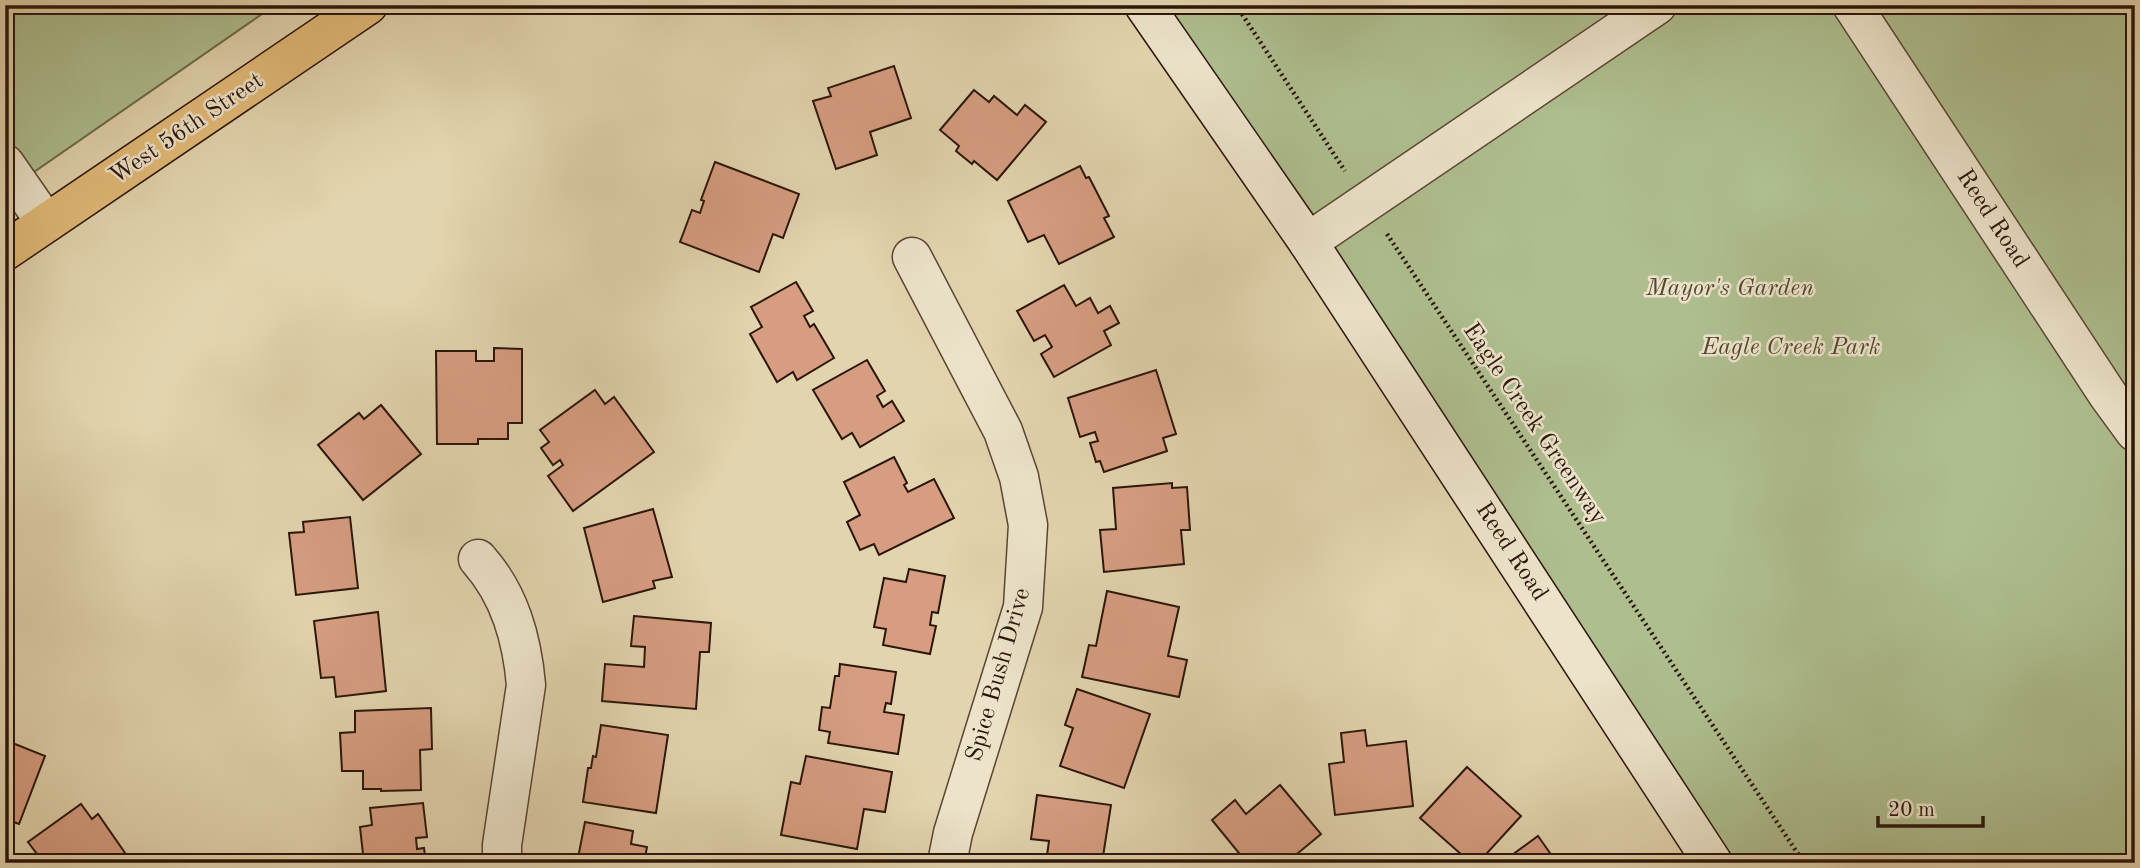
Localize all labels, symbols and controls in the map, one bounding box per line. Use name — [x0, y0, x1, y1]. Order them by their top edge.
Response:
street label: West 56th Street — [106, 69, 268, 189]
street label: Reed Road — [1951, 166, 2033, 272]
park label: Mayor's Garden — [1645, 277, 1814, 301]
street label: Eagle Creek Greenway — [1458, 319, 1610, 529]
park label: Eagle Creek Park — [1701, 336, 1880, 360]
street label: Reed Road — [1470, 499, 1552, 605]
street label: Spice Bush Drive — [963, 586, 1035, 764]
scale bar — [1878, 784, 1982, 828]
text: 20 m — [1888, 800, 1935, 821]

